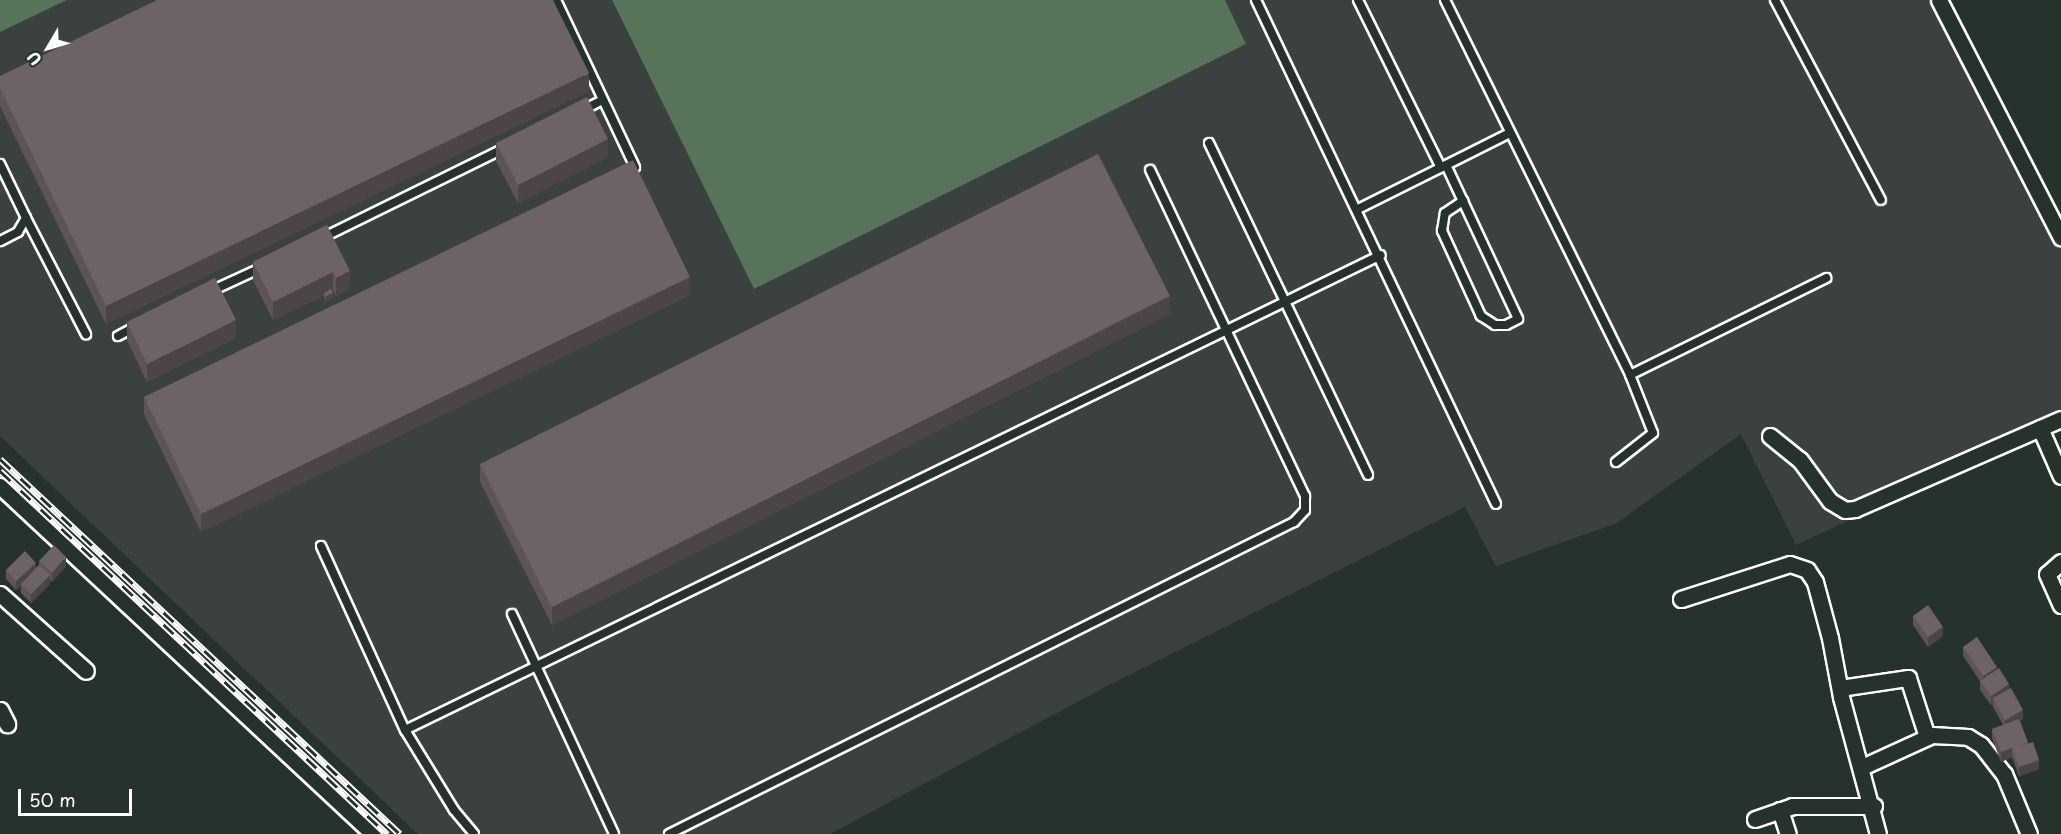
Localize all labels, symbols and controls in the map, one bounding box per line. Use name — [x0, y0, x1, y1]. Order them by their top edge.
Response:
north arrow — [18, 18, 78, 78]
text: U — [21, 47, 47, 71]
scale bar — [21, 777, 135, 815]
text: 50 m — [29, 786, 76, 813]

